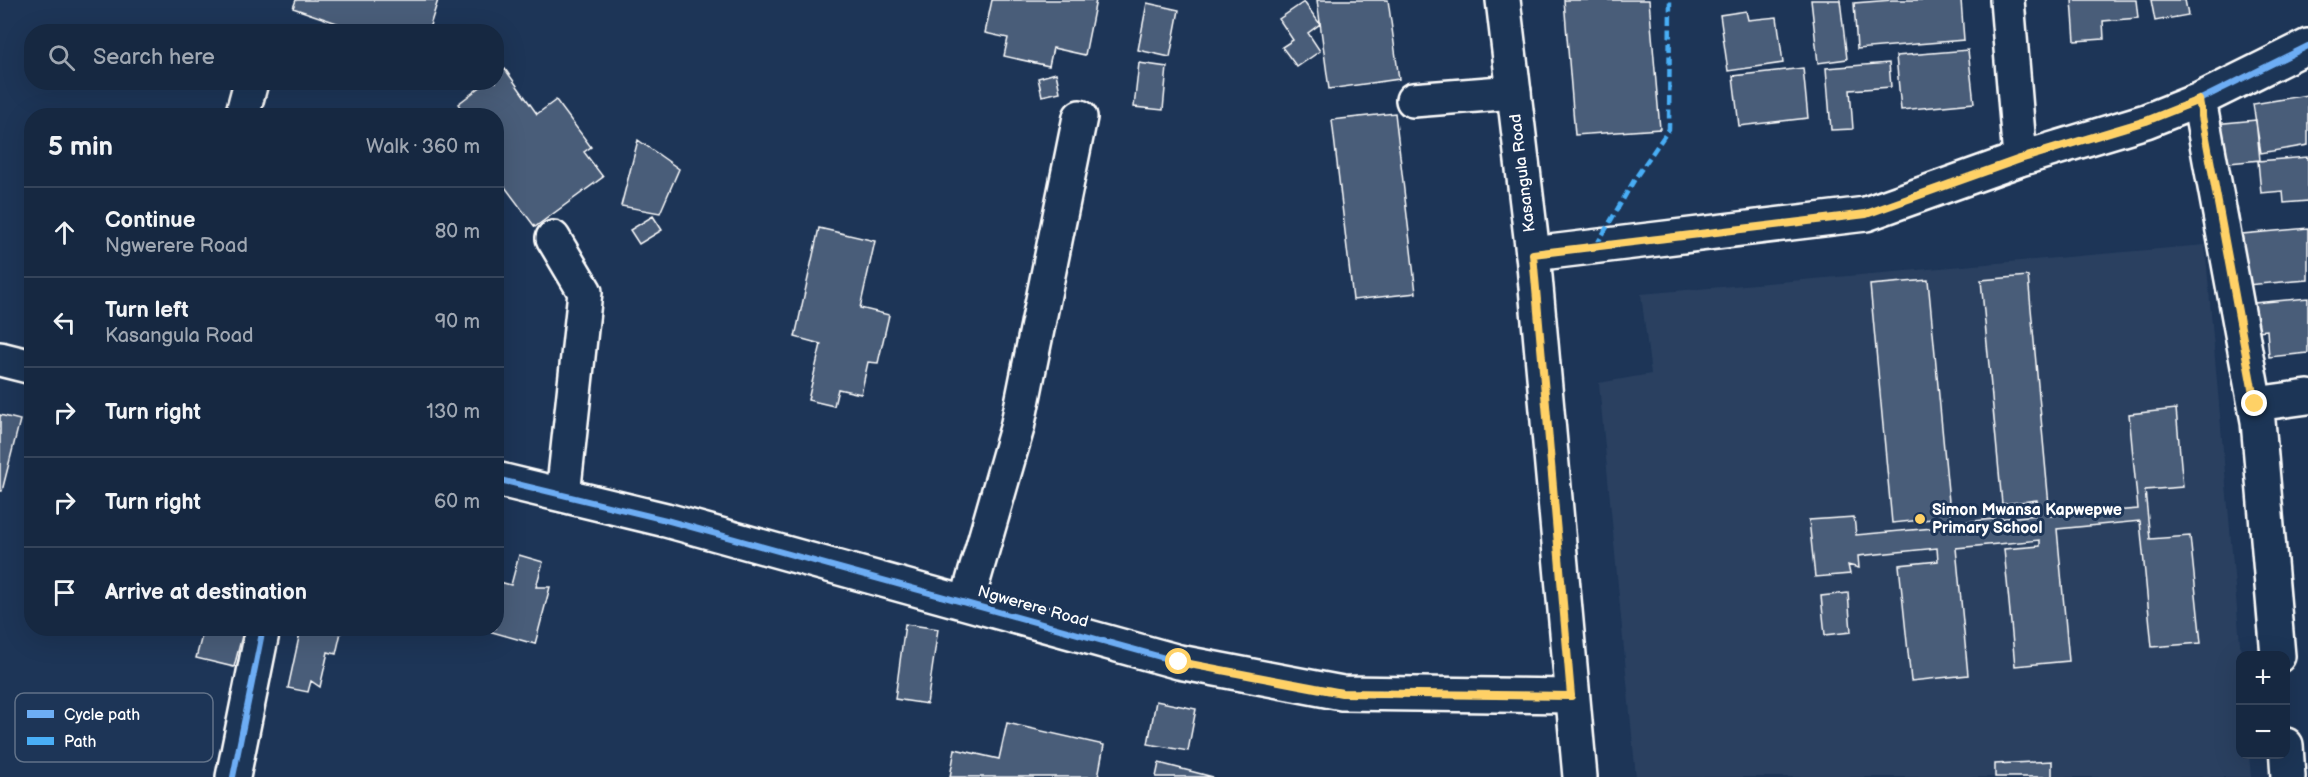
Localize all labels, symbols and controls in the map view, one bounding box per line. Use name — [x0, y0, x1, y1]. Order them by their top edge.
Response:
search box — [24, 24, 504, 90]
icon: search — [45, 41, 78, 74]
text: Search here — [93, 44, 215, 71]
street label: Kasangula Road — [1506, 113, 1540, 233]
text: 5 min — [48, 132, 113, 163]
text: Walk · 360 m — [366, 135, 480, 159]
text: Continue — [105, 207, 195, 234]
icon: ahead — [48, 216, 81, 249]
text: 80 m — [435, 220, 480, 244]
text: Ngwerere Road — [105, 234, 248, 258]
text: Turn left — [105, 297, 189, 324]
icon: left — [48, 306, 81, 339]
text: 90 m — [435, 310, 480, 334]
text: Kasangula Road — [105, 324, 254, 348]
route end — [2241, 390, 2267, 416]
icon: right — [48, 396, 81, 429]
text: Turn right — [105, 399, 201, 426]
text: 130 m — [426, 400, 480, 424]
icon: right — [48, 486, 81, 519]
text: Turn right — [105, 489, 201, 516]
text: 60 m — [434, 490, 480, 514]
place label: Simon Mwansa Kapwepwe Primary School — [1932, 501, 2122, 538]
marker: Simon Mwansa Kapwepwe Primary School — [1913, 512, 1927, 526]
icon: arrive — [48, 576, 81, 609]
text: Arrive at destination — [105, 579, 307, 606]
street label: Ngwerere Road — [975, 582, 1091, 632]
route start — [1165, 648, 1191, 674]
map controls — [2236, 651, 2290, 759]
button: + — [2236, 651, 2290, 705]
legend — [15, 693, 213, 762]
button: − — [2236, 705, 2290, 759]
text: Cycle path — [64, 706, 140, 725]
text: Path — [64, 733, 96, 752]

